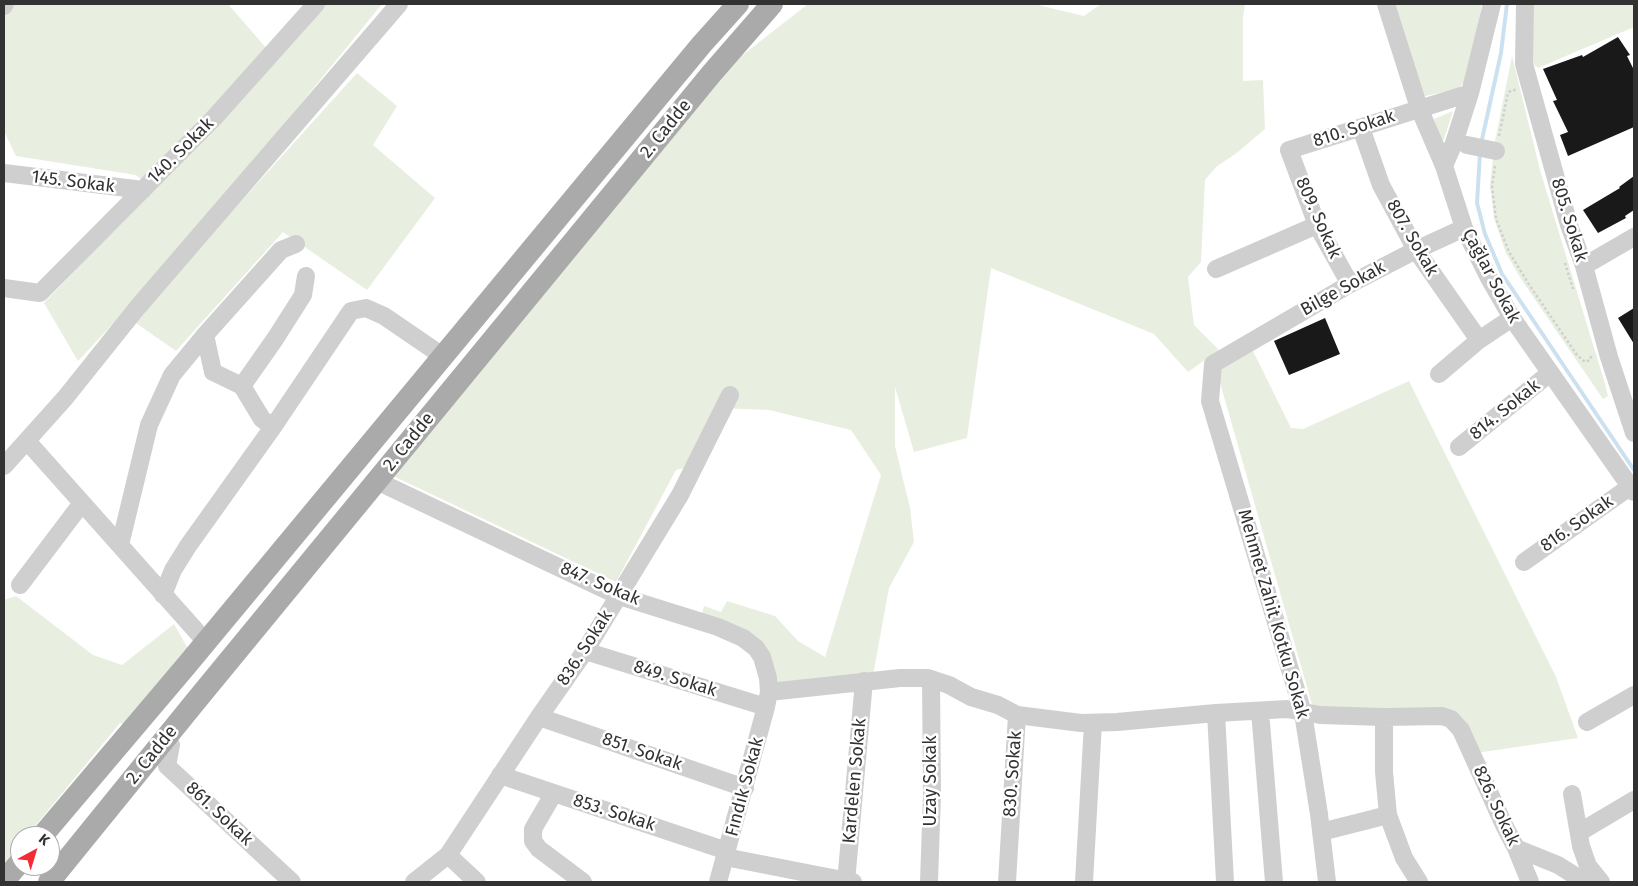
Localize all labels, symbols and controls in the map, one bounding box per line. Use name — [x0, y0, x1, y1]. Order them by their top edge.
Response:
street label: 2. Cadde — [636, 95, 696, 163]
street label: 810. Sokak — [1310, 106, 1398, 152]
street label: 140. Sokak — [143, 113, 219, 189]
street label: 145. Sokak — [30, 166, 116, 198]
street label: 809. Sokak — [1291, 174, 1345, 262]
street label: 805. Sokak — [1546, 176, 1592, 264]
street label: 807. Sokak — [1381, 196, 1443, 280]
street label: Çağlar Sokak — [1457, 225, 1525, 327]
street label: Bilge Sokak — [1297, 257, 1389, 321]
street label: 814. Sokak — [1466, 375, 1544, 445]
street label: 2. Cadde — [379, 408, 439, 476]
street label: 816. Sokak — [1536, 491, 1618, 557]
street label: Mehmet Zahit Kotku Sokak — [1233, 507, 1313, 721]
street label: 847. Sokak — [557, 558, 643, 610]
street label: 836. Sokak — [553, 606, 617, 690]
street label: 849. Sokak — [631, 656, 719, 702]
street label: Kardelen Sokak — [839, 717, 871, 845]
street label: 2. Cadde — [122, 721, 182, 789]
street label: 851. Sokak — [599, 728, 685, 776]
street label: 830. Sokak — [999, 730, 1027, 818]
street label: Fındık Sokak — [721, 735, 769, 839]
street label: Uzay Sokak — [920, 736, 942, 826]
street label: 826. Sokak — [1468, 763, 1524, 849]
street label: 861. Sokak — [181, 778, 257, 850]
street label: 853. Sokak — [570, 790, 658, 836]
north arrow — [10, 826, 60, 876]
text: K — [35, 830, 53, 849]

